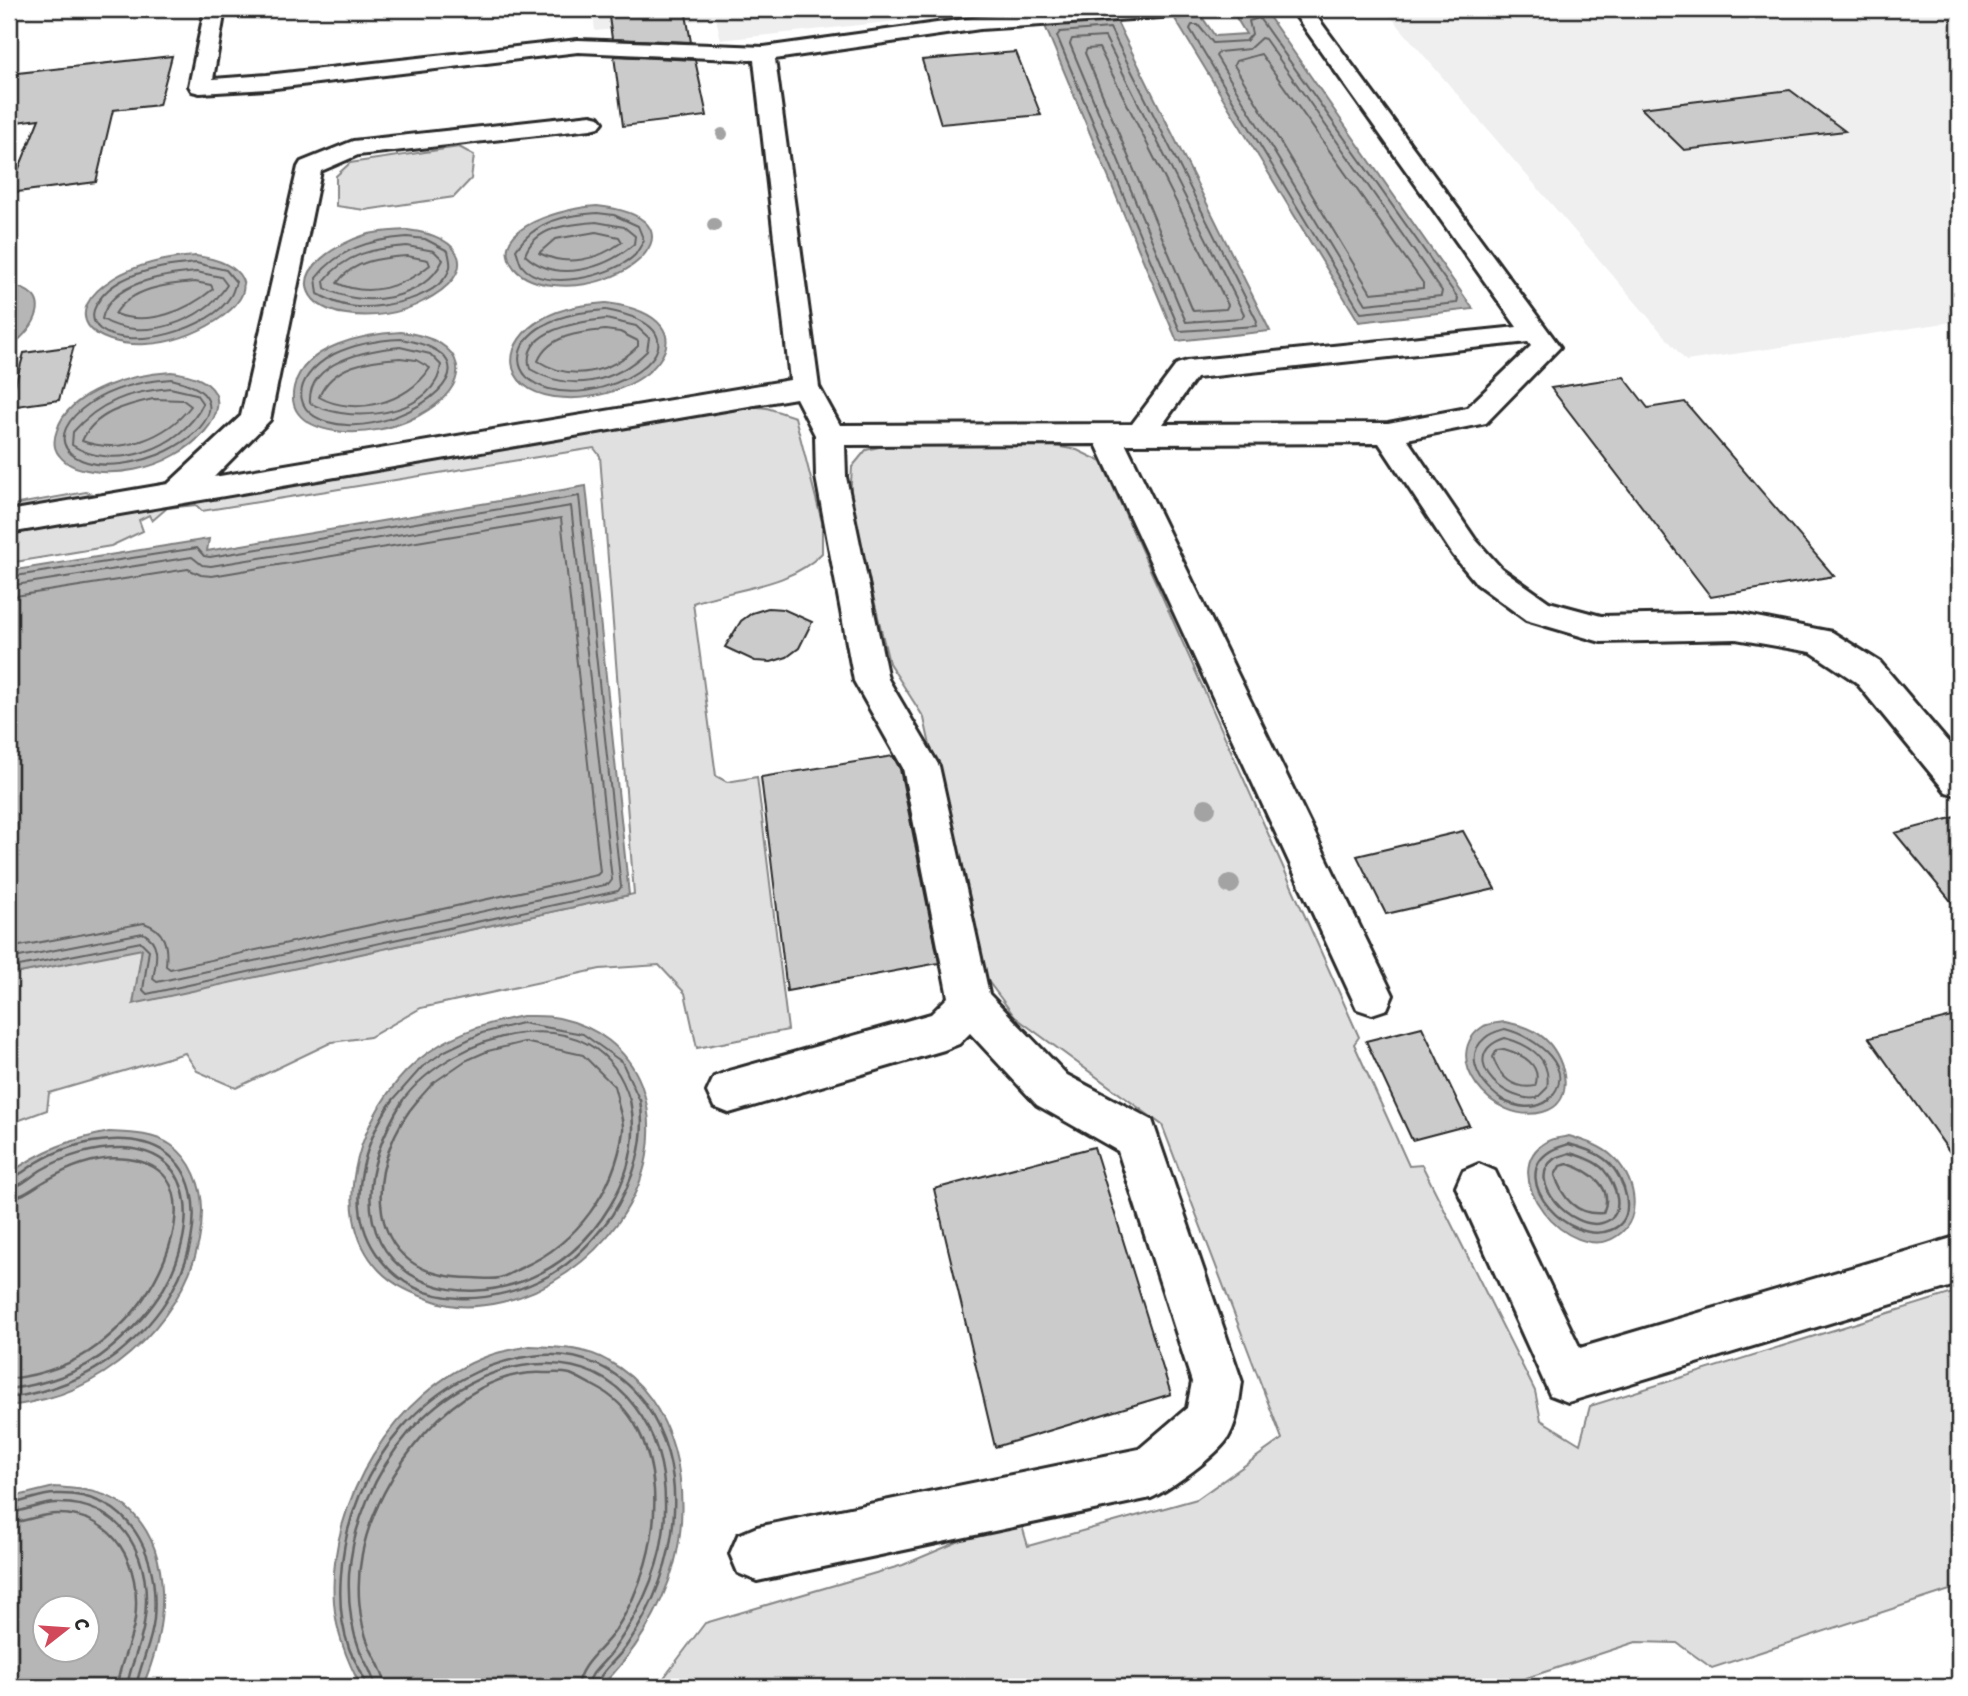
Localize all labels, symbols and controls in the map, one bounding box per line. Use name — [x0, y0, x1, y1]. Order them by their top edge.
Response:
north arrow — [32, 1594, 102, 1664]
text: С — [68, 1615, 95, 1633]

